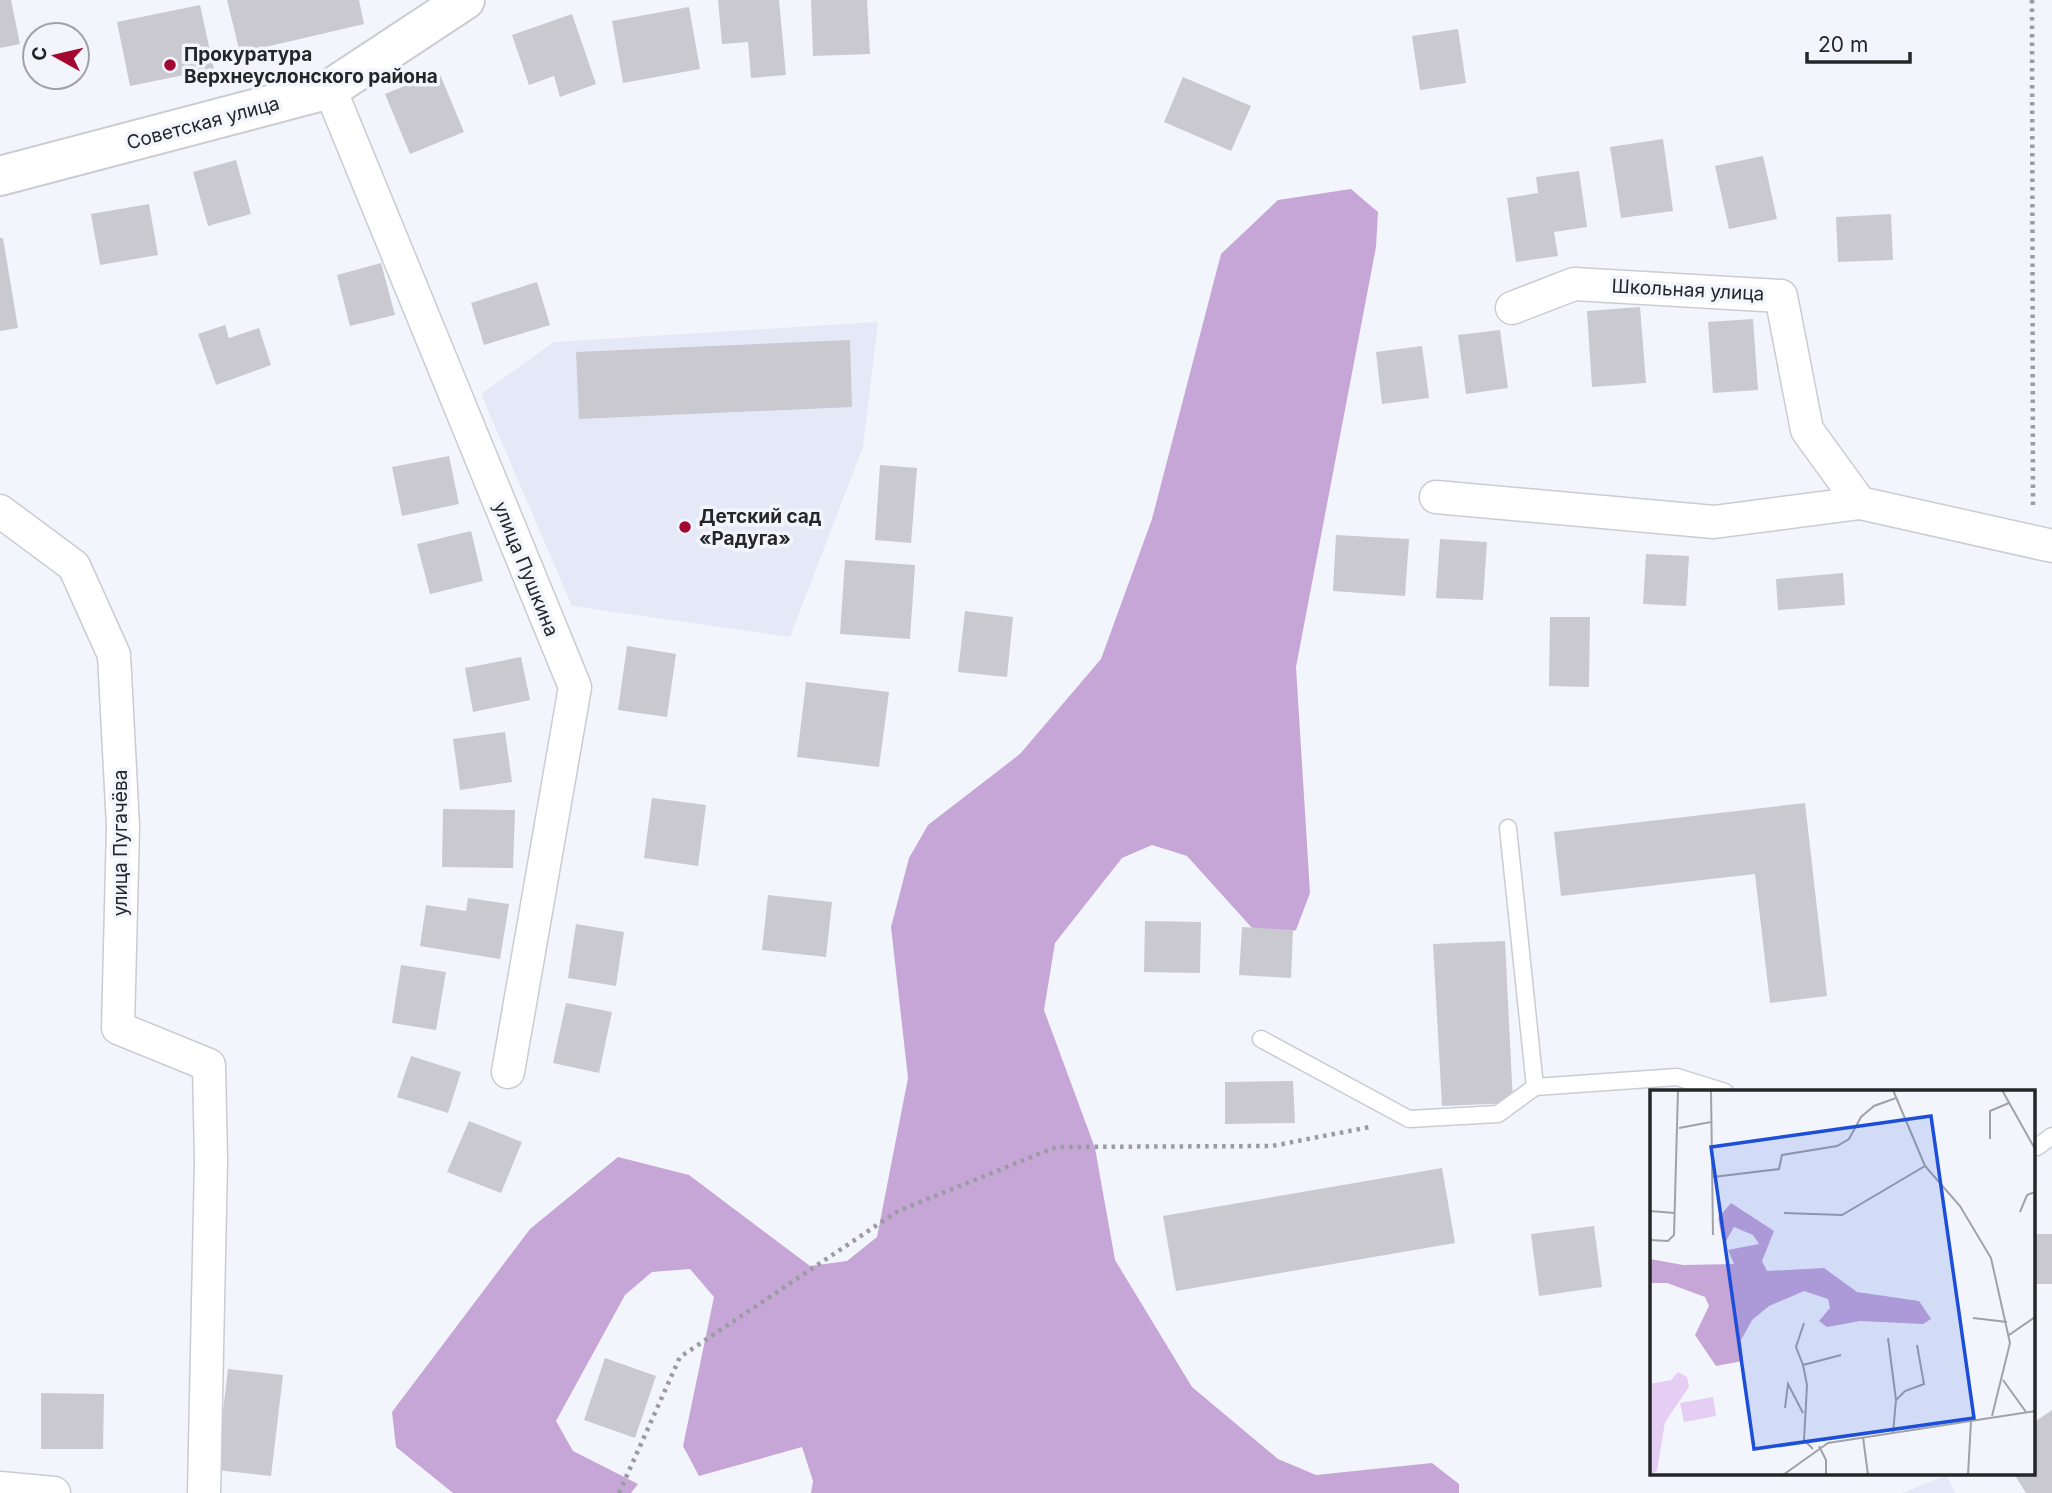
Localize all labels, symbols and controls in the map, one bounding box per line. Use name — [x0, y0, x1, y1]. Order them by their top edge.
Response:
north arrow — [21, 21, 91, 91]
scale bar — [1807, 21, 1910, 65]
text: 20 m — [1818, 32, 1868, 57]
place label: Прокуратура Верхнеуслонского района — [184, 43, 438, 88]
text: С — [27, 45, 52, 62]
marker: Прокуратура Верхнеуслонского района — [162, 57, 178, 73]
street label: Советская улица — [124, 92, 282, 154]
street label: Школьная улица — [1611, 275, 1765, 305]
street label: улица Пушкина — [488, 498, 564, 640]
place label: Детский сад «Радуга» — [699, 505, 822, 550]
marker: Детский сад «Радуга» — [677, 519, 693, 535]
street label: улица Пугачёва — [109, 770, 132, 916]
inset map — [1650, 1090, 2035, 1476]

